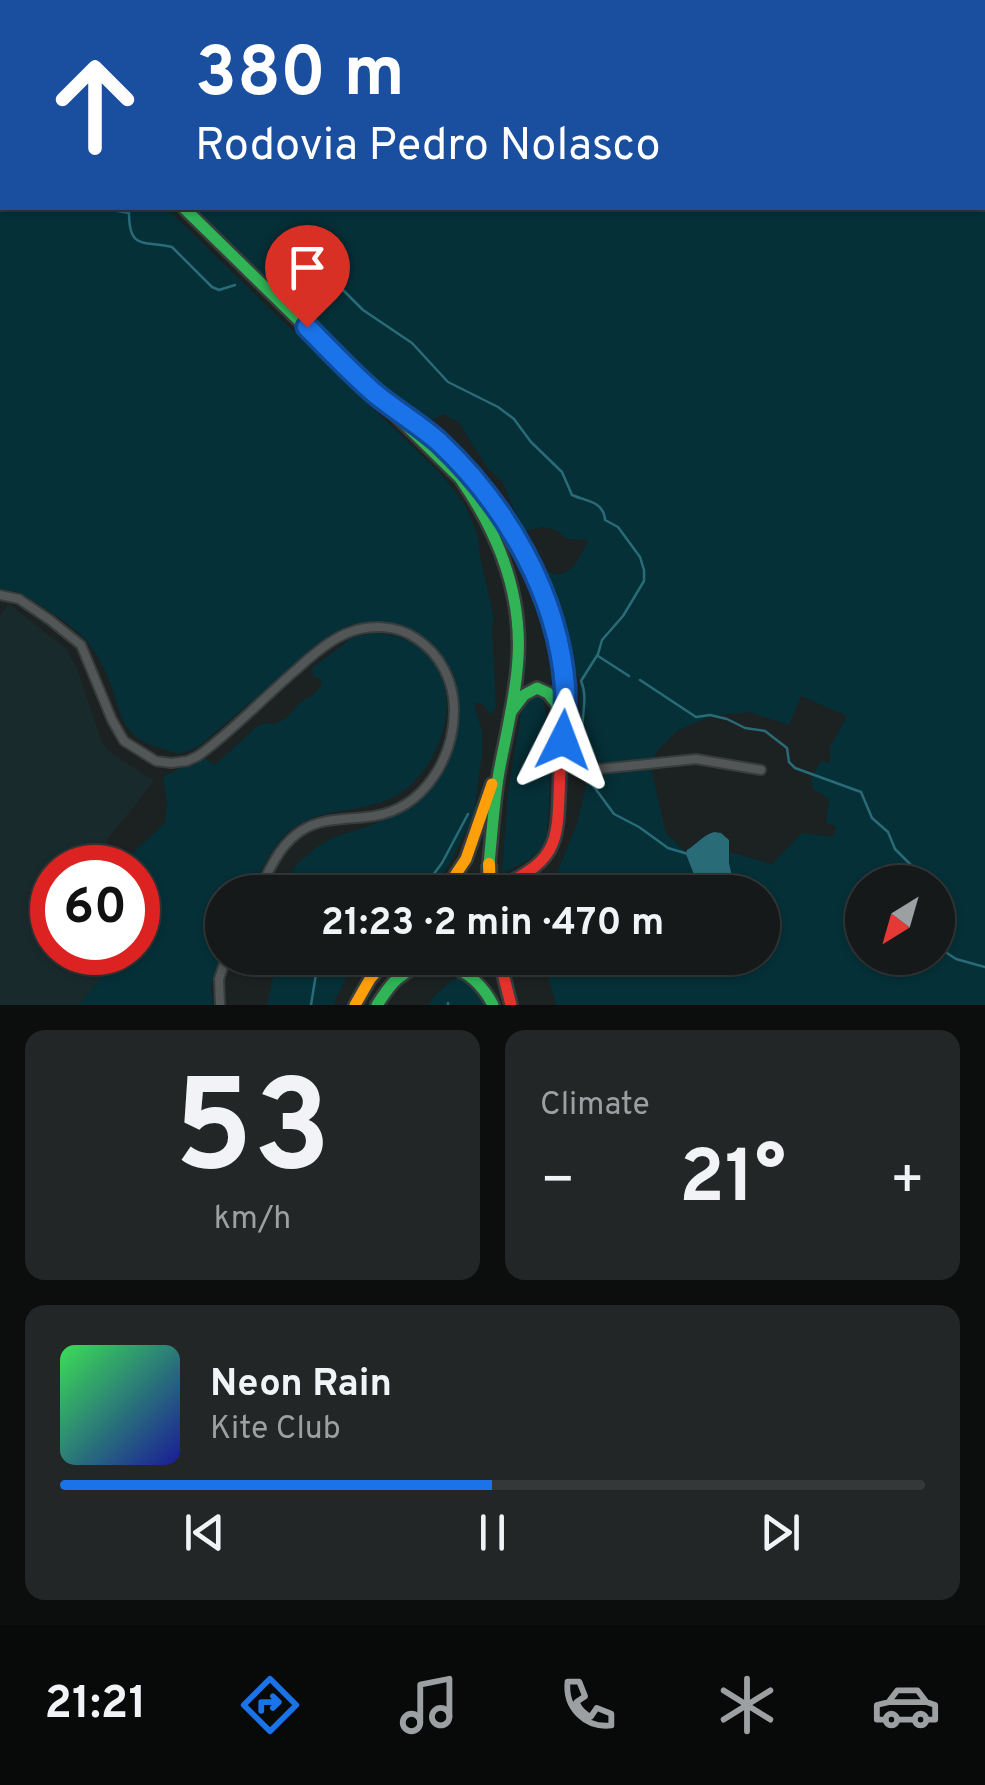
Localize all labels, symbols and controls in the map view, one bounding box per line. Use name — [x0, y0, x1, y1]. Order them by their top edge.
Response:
text: 380 m — [195, 32, 405, 121]
icon: ahead — [30, 40, 160, 170]
text: Rodovia Pedro Nolasco — [195, 119, 661, 176]
pin — [265, 225, 350, 328]
icon: arrive — [280, 240, 335, 295]
position arrow — [511, 688, 615, 792]
speed limit sign: 60 — [30, 845, 160, 975]
north arrow — [845, 865, 955, 975]
map controls — [845, 865, 955, 975]
text: 21:23 · 2 min · 470 m — [321, 900, 664, 949]
text: 53 — [174, 1052, 331, 1217]
text: Climate — [540, 1086, 650, 1126]
text: 21° — [679, 1134, 786, 1229]
text: − — [540, 1148, 575, 1218]
text: + — [890, 1148, 925, 1218]
text: km/h — [214, 1200, 291, 1240]
text: Neon Rain — [210, 1361, 392, 1410]
text: Kite Club — [210, 1410, 341, 1450]
icon: previous — [177, 1505, 232, 1560]
icon: pause — [465, 1505, 520, 1560]
icon: next — [753, 1505, 808, 1560]
icon: directions — [235, 1670, 305, 1740]
icon: music — [394, 1670, 464, 1740]
icon: phone — [553, 1670, 623, 1740]
icon: climate — [712, 1670, 782, 1740]
icon: car — [871, 1670, 941, 1740]
text: 21:21 — [44, 1677, 146, 1734]

